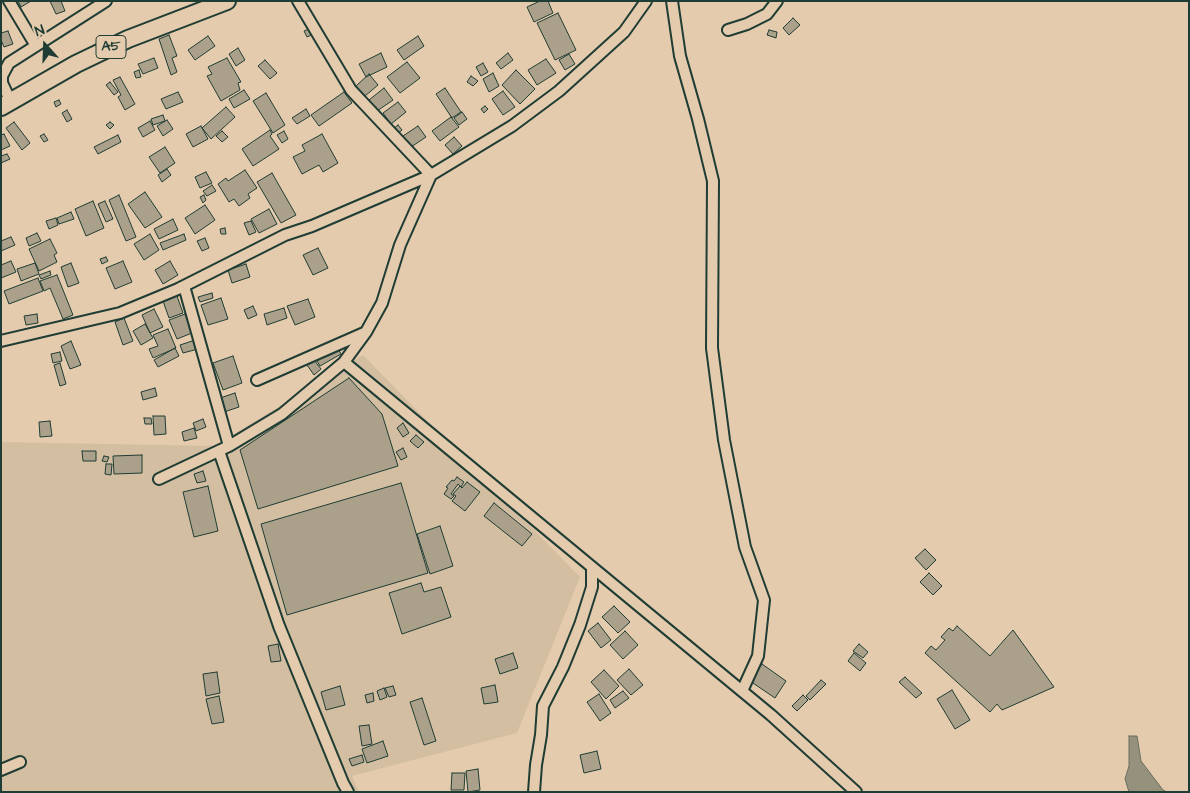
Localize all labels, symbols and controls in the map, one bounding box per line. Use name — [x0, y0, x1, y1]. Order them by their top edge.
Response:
north arrow — [20, 20, 70, 70]
text: N — [32, 20, 47, 42]
road number: A5 — [96, 36, 126, 58]

